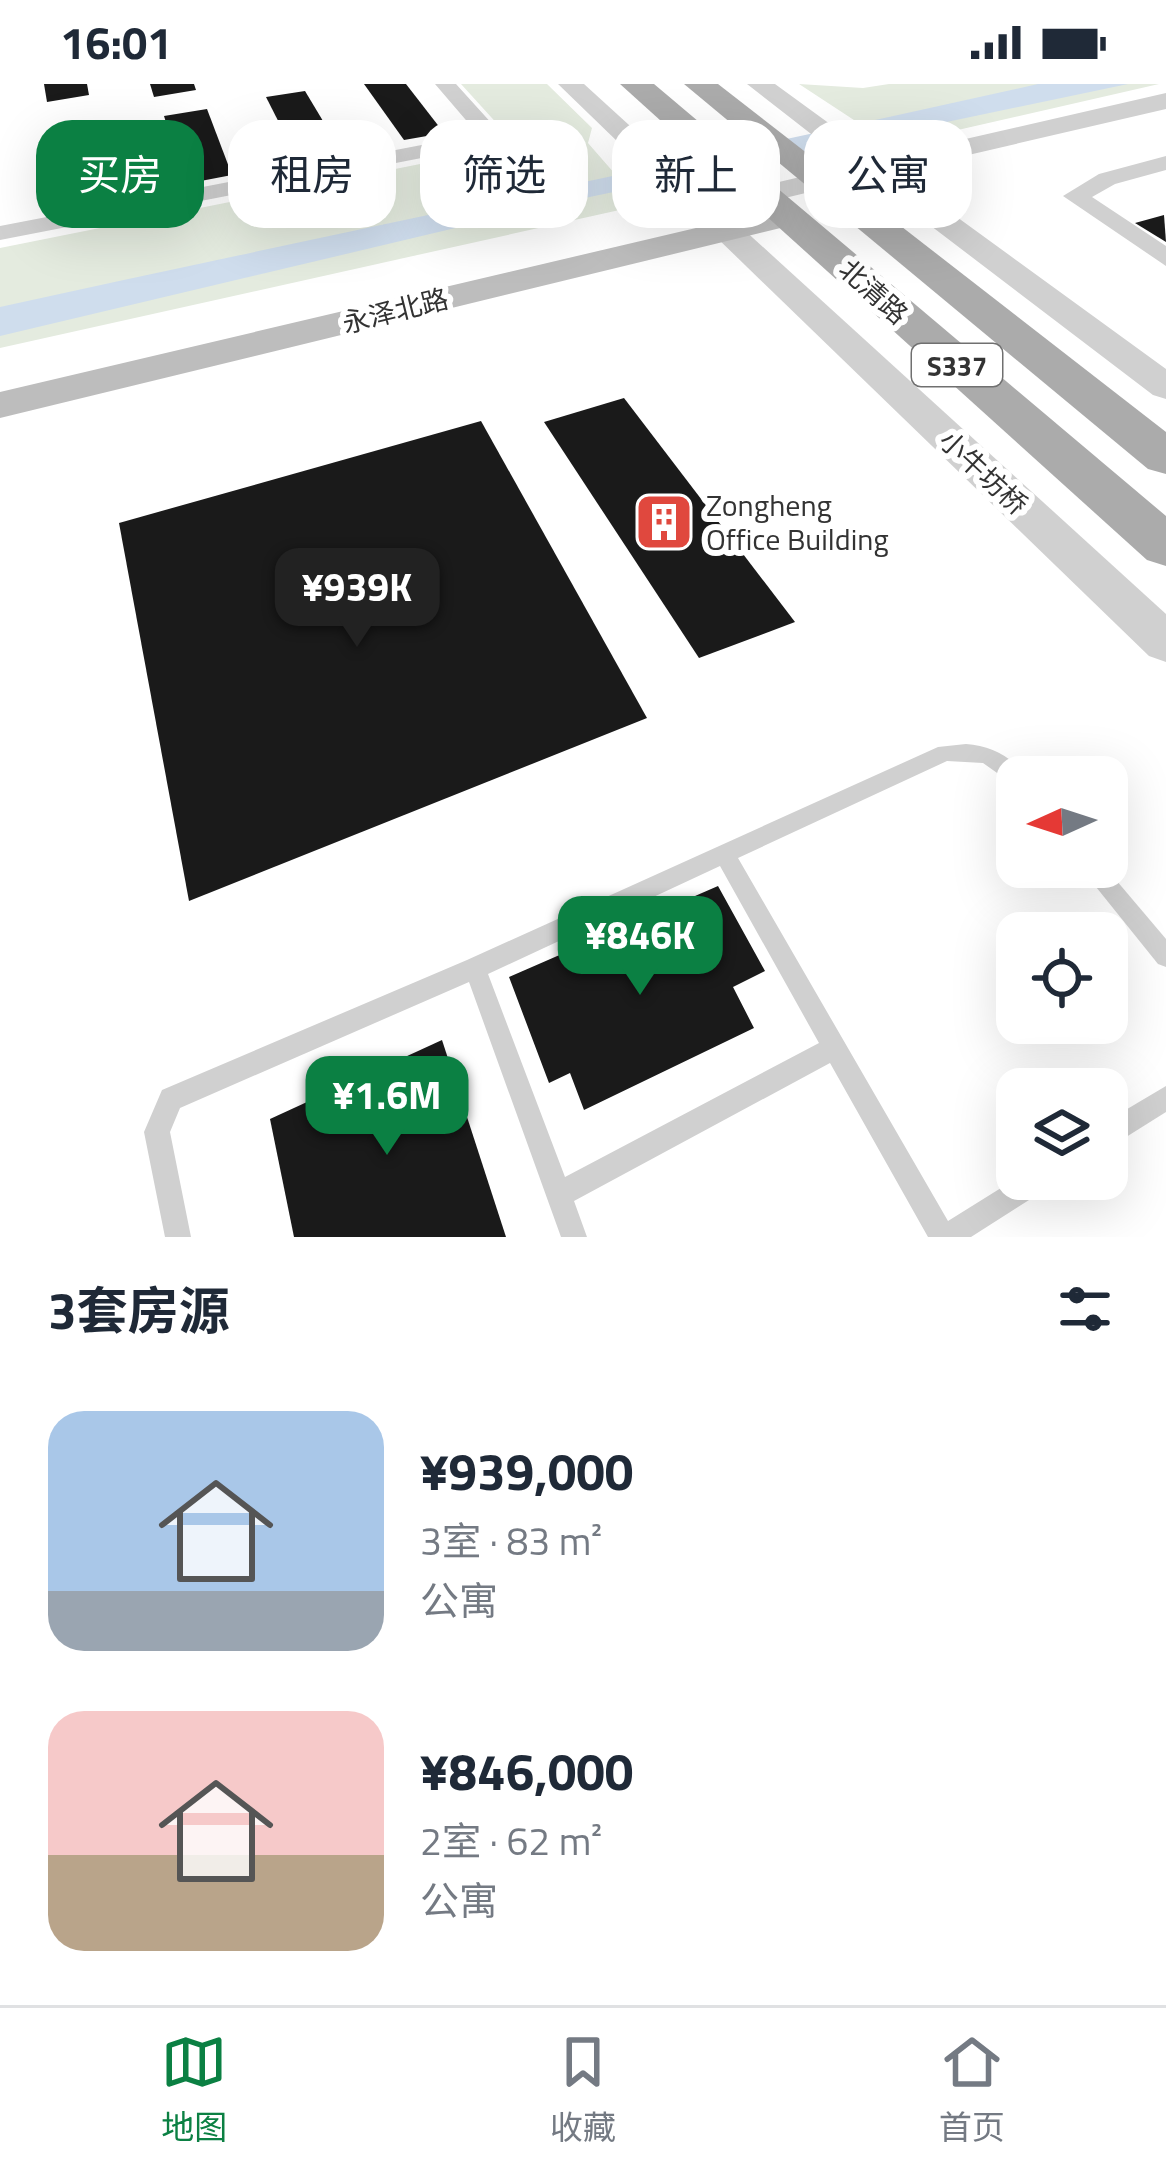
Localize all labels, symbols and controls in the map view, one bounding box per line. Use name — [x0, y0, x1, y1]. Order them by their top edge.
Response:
text: 16:01 — [60, 8, 172, 76]
chip: 买房 — [36, 120, 204, 228]
chip: 租房 — [228, 120, 396, 228]
chip: 筛选 — [420, 120, 588, 228]
chip: 新上 — [612, 120, 780, 228]
chip: 公寓 — [804, 120, 972, 228]
street label: 北清路 — [830, 249, 918, 333]
street label: 永泽北路 — [338, 277, 452, 343]
road number: S337 — [912, 344, 1002, 386]
street label: 小牛坊桥 — [931, 420, 1037, 524]
place label: Zongheng Office Building — [706, 482, 889, 562]
building icon: Zongheng Office Building — [633, 491, 695, 553]
pin: ¥939K — [273, 548, 441, 650]
text: ¥939K — [302, 557, 412, 616]
north arrow — [996, 756, 1128, 888]
map controls — [996, 756, 1128, 1200]
pin: ¥846K — [556, 896, 724, 998]
text: ¥846K — [585, 905, 695, 964]
button: locate — [996, 912, 1128, 1044]
pin: ¥1.6M — [303, 1056, 471, 1158]
text: ¥1.6M — [333, 1065, 441, 1124]
button: layers — [996, 1068, 1128, 1200]
text: 3套房源 — [48, 1271, 230, 1349]
icon: filters — [1052, 1276, 1118, 1342]
text: ¥939,000 — [420, 1432, 633, 1510]
icon: home — [144, 1459, 288, 1603]
text: 3室 · 83 m² — [420, 1511, 602, 1570]
text: 公寓 — [420, 1571, 498, 1630]
text: ¥846,000 — [420, 1732, 633, 1810]
icon: home — [144, 1759, 288, 1903]
text: 2室 · 62 m² — [420, 1811, 602, 1870]
text: 公寓 — [420, 1871, 498, 1930]
tab: 地图 — [161, 2029, 227, 2152]
tab: 收藏 — [550, 2029, 616, 2152]
tab: 首页 — [939, 2029, 1005, 2152]

